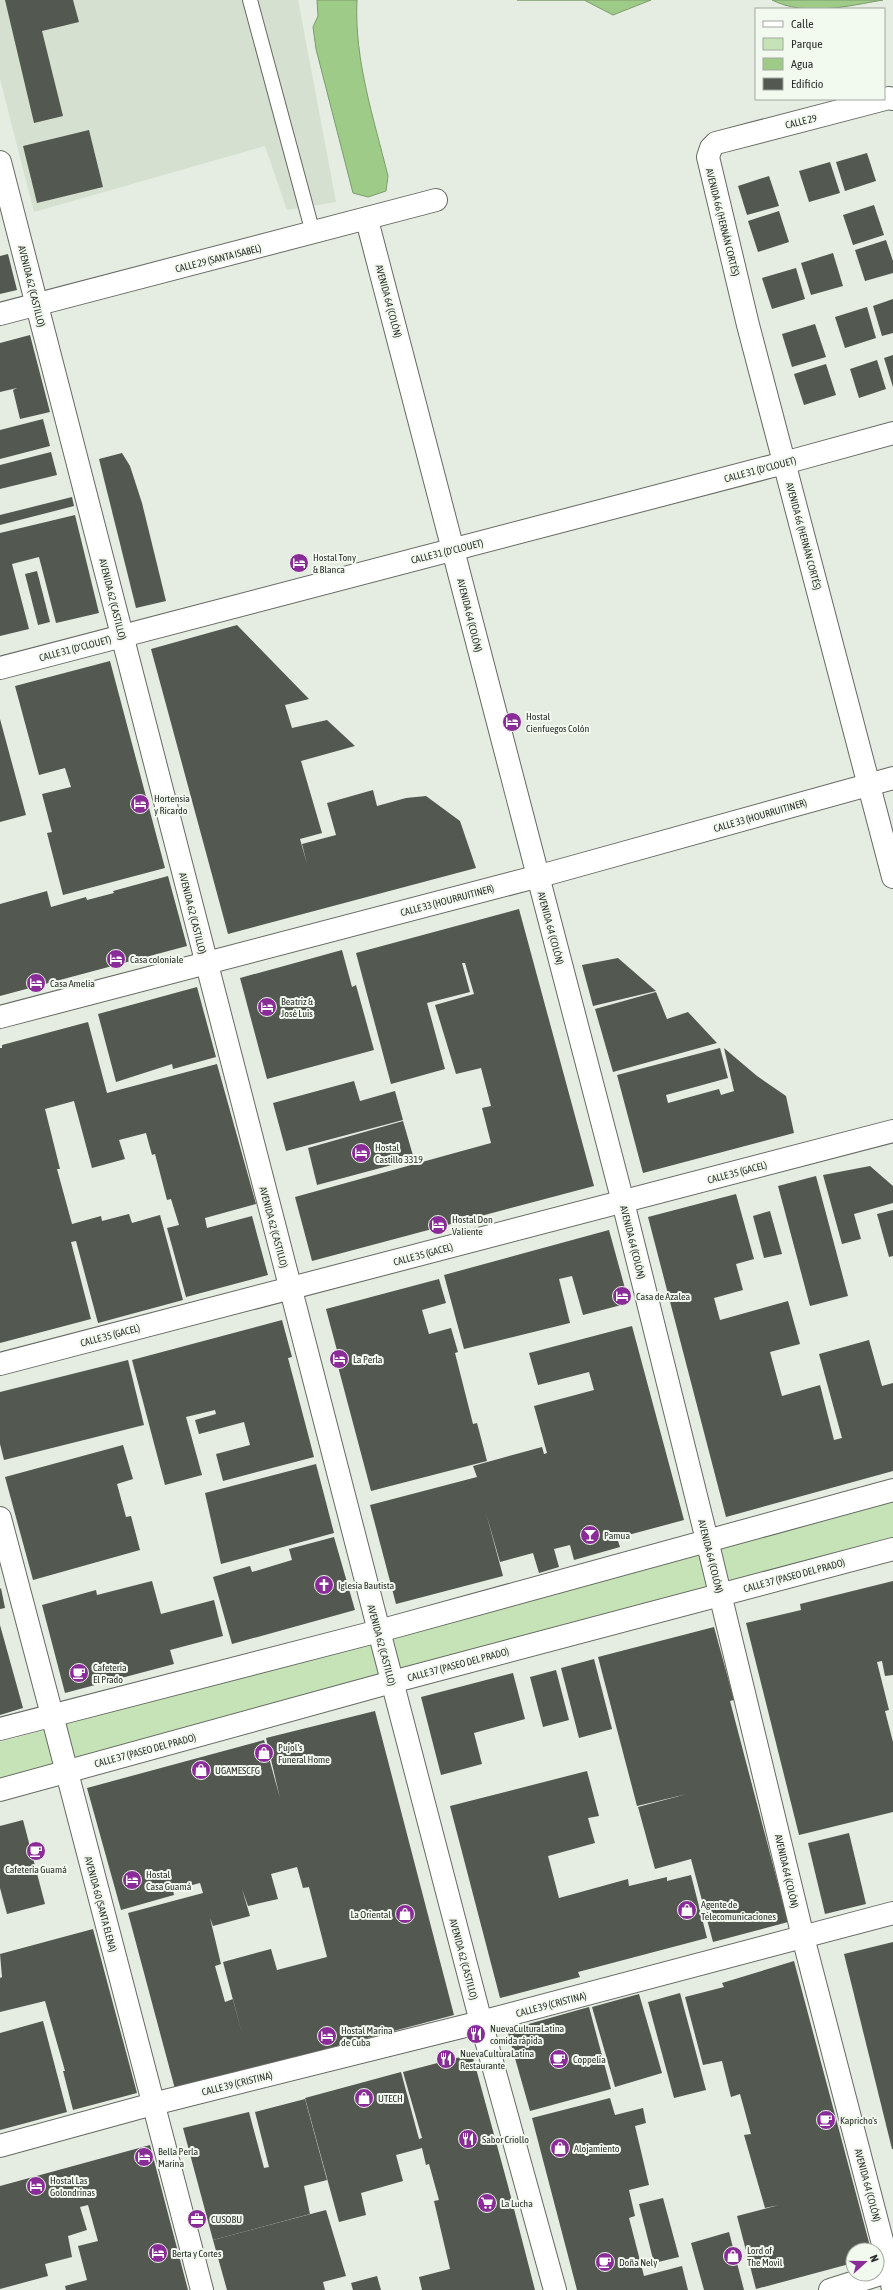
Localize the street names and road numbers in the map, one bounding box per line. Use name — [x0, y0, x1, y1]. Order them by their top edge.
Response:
street label: CALLE 29 — [784, 112, 818, 131]
street label: AVENIDA 66 (HERNÁN CORTÉS) — [704, 167, 741, 277]
street label: CALLE 29 (SANTA ISABEL) — [174, 242, 262, 274]
street label: AVENIDA 62 (CASTILLO) — [16, 244, 47, 328]
street label: AVENIDA 64 (COLÓN) — [373, 263, 404, 339]
street label: CALLE 31 (D'CLOUET) — [723, 455, 797, 484]
street label: AVENIDA 66 (HERNÁN CORTÉS) — [784, 481, 823, 591]
street label: CALLE 31 (D'CLOUET) — [410, 537, 484, 566]
street label: AVENIDA 62 (CASTILLO) — [97, 557, 128, 641]
street label: AVENIDA 64 (COLÓN) — [455, 577, 484, 653]
street label: CALLE 31 (D'CLOUET) — [38, 634, 112, 663]
street label: CALLE 33 (HOURRUITINER) — [712, 797, 808, 834]
street label: AVENIDA 62 (CASTILLO) — [177, 871, 208, 955]
street label: CALLE 33 (HOURRUITINER) — [399, 883, 495, 918]
street label: AVENIDA 64 (COLÓN) — [535, 890, 566, 966]
street label: CALLE 35 (GACEL) — [706, 1159, 768, 1186]
street label: AVENIDA 62 (CASTILLO) — [257, 1185, 290, 1269]
street label: AVENIDA 64 (COLÓN) — [618, 1204, 647, 1280]
street label: CALLE 35 (GACEL) — [392, 1241, 454, 1268]
street label: CALLE 35 (GACEL) — [79, 1322, 141, 1349]
street label: AVENIDA 64 (COLÓN) — [696, 1518, 725, 1594]
street label: CALLE 37 (PASEO DEL PRADO) — [742, 1557, 846, 1594]
street label: AVENIDA 62 (CASTILLO) — [365, 1603, 398, 1687]
street label: CALLE 37 (PASEO DEL PRADO) — [406, 1646, 510, 1683]
street label: CALLE 37 (PASEO DEL PRADO) — [93, 1732, 197, 1769]
street label: AVENIDA 64 (COLÓN) — [773, 1833, 800, 1909]
street label: AVENIDA 60 (SANTA ELENA) — [82, 1855, 119, 1953]
street label: AVENIDA 62 (CASTILLO) — [447, 1917, 480, 2001]
street label: CALLE 39 (CRISTINA) — [515, 1990, 587, 2019]
street label: CALLE 39 (CRISTINA) — [201, 2069, 274, 2098]
street label: AVENIDA 64 (COLÓN) — [852, 2147, 883, 2223]

